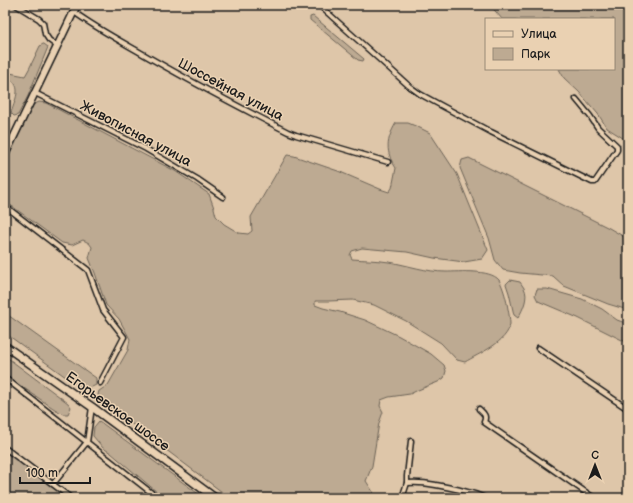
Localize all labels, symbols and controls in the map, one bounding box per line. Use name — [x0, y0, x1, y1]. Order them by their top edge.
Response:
legend — [485, 18, 615, 70]
text: Улица — [521, 27, 557, 42]
text: Парк — [521, 47, 551, 62]
street label: Шоссейная улица — [175, 54, 287, 125]
street label: Живописная улица — [77, 97, 195, 170]
street label: Егорьевское шоссе — [63, 368, 173, 455]
north arrow — [575, 445, 615, 485]
text: С — [591, 449, 599, 462]
scale bar — [20, 459, 90, 485]
text: 100 m — [26, 466, 58, 481]

